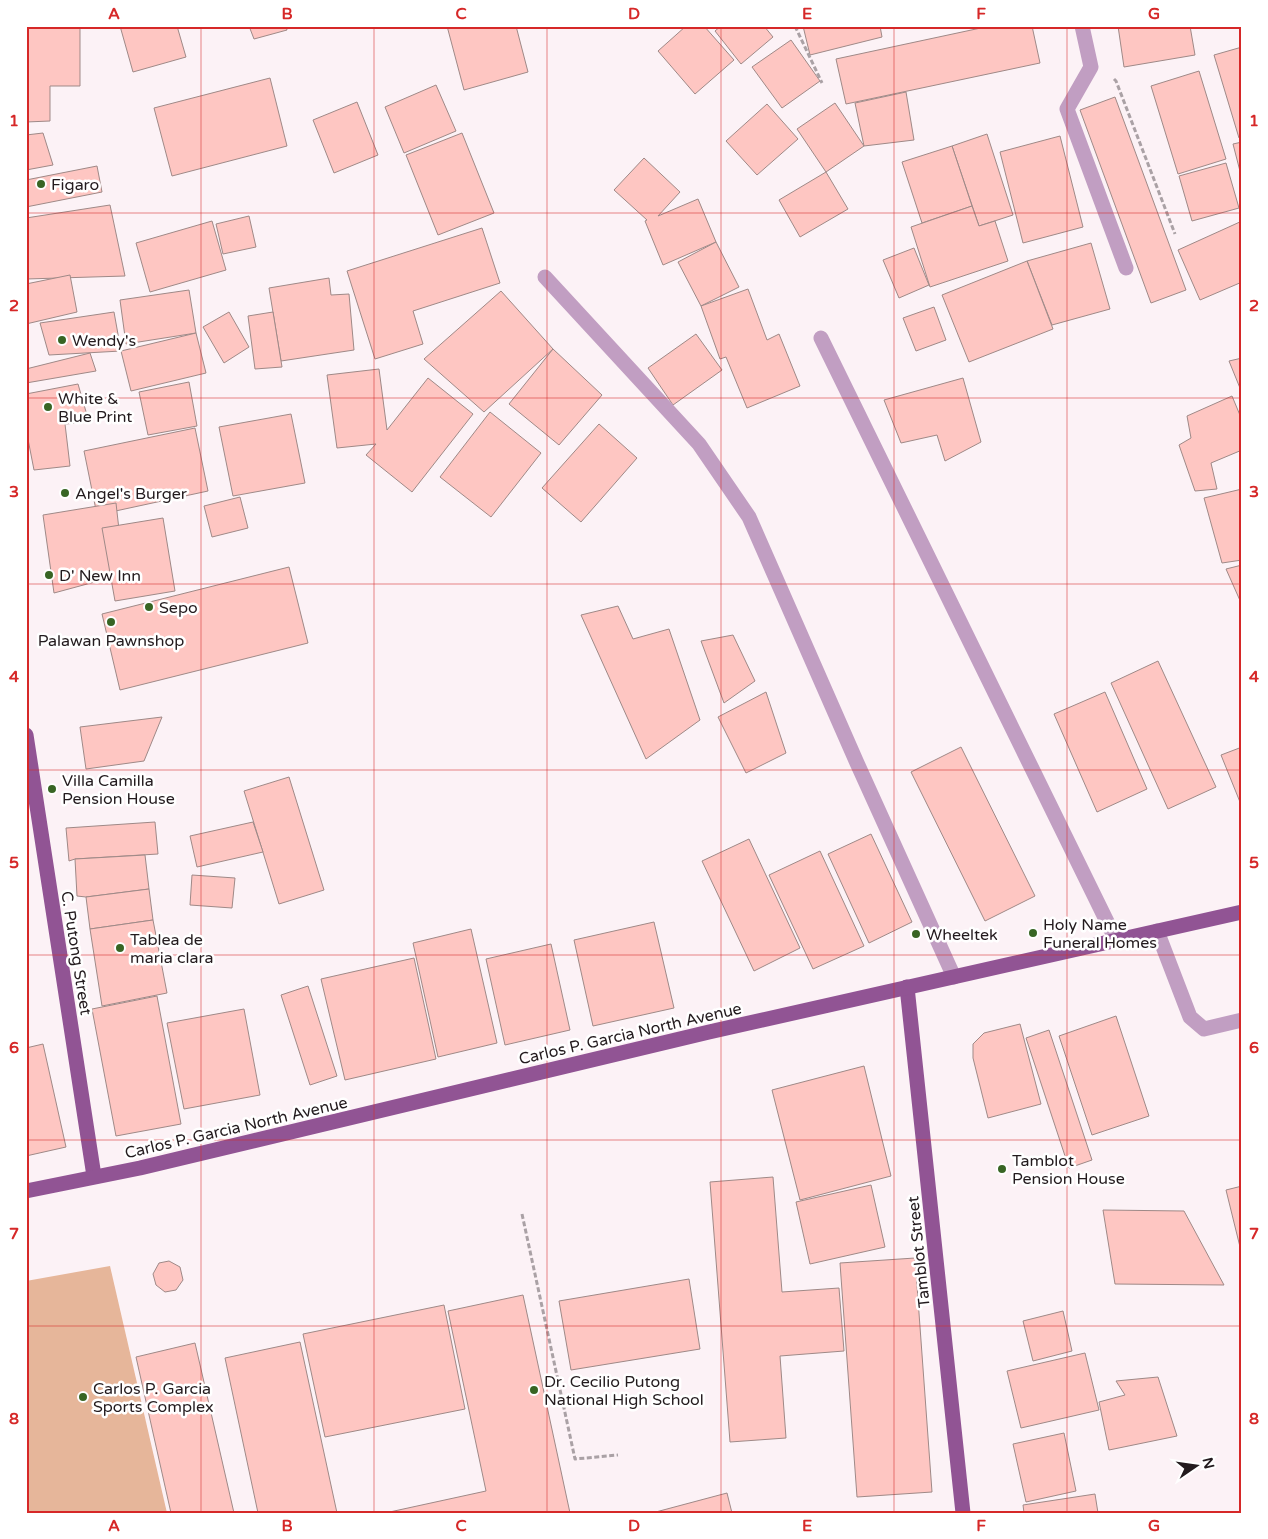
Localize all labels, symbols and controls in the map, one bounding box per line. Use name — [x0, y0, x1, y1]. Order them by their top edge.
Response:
text: A — [108, 4, 120, 24]
text: B — [281, 4, 293, 24]
text: C — [455, 4, 467, 24]
text: D — [628, 4, 640, 24]
text: E — [802, 4, 812, 24]
text: F — [976, 4, 986, 24]
text: G — [1148, 4, 1160, 24]
text: 1 — [9, 111, 19, 131]
text: 1 — [1249, 111, 1259, 131]
place label: Figaro — [51, 175, 99, 195]
marker: Figaro — [35, 178, 47, 190]
text: 2 — [9, 296, 19, 316]
text: 2 — [1249, 296, 1259, 316]
place label: Wendy's — [72, 331, 136, 351]
marker: Wendy's — [56, 334, 68, 346]
place label: White & Blue Print — [58, 389, 132, 427]
marker: White & Blue Print — [42, 401, 54, 413]
text: 3 — [9, 482, 19, 502]
text: 3 — [1249, 482, 1259, 502]
place label: Angel's Burger — [75, 484, 188, 504]
marker: Angel's Burger — [59, 487, 71, 499]
place label: D' New Inn — [59, 566, 141, 586]
marker: D' New Inn — [43, 569, 55, 581]
place label: Sepo — [159, 598, 198, 618]
marker: Sepo — [143, 601, 155, 613]
marker: Palawan Pawnshop — [105, 616, 117, 628]
place label: Palawan Pawnshop — [38, 631, 184, 651]
text: 4 — [9, 667, 19, 687]
text: 4 — [1249, 667, 1259, 687]
place label: Villa Camilla Pension House — [62, 771, 175, 809]
marker: Villa Camilla Pension House — [46, 783, 58, 795]
text: 5 — [9, 853, 19, 873]
text: 5 — [1249, 853, 1259, 873]
street label: C. Putong Street — [56, 890, 96, 1017]
place label: Holy Name Funeral Homes — [1043, 915, 1157, 953]
place label: Wheeltek — [926, 925, 998, 945]
marker: Holy Name Funeral Homes — [1027, 927, 1039, 939]
marker: Wheeltek — [910, 928, 922, 940]
place label: Tablea de maria clara — [130, 930, 214, 968]
marker: Tablea de maria clara — [114, 942, 126, 954]
street label: Carlos P. Garcia North Avenue — [517, 999, 744, 1069]
text: 6 — [9, 1038, 19, 1058]
text: 6 — [1249, 1038, 1259, 1058]
street label: Carlos P. Garcia North Avenue — [123, 1093, 350, 1163]
place label: Tamblot Pension House — [1012, 1151, 1125, 1189]
marker: Tamblot Pension House — [996, 1163, 1008, 1175]
street label: Tamblot Street — [903, 1195, 935, 1309]
text: 7 — [9, 1224, 19, 1244]
text: 7 — [1249, 1224, 1259, 1244]
place label: Dr. Cecilio Putong National High School — [544, 1372, 704, 1410]
place label: Carlos P. Garcia Sports Complex — [93, 1379, 214, 1417]
marker: Dr. Cecilio Putong National High School — [528, 1384, 540, 1396]
marker: Carlos P. Garcia Sports Complex — [77, 1391, 89, 1403]
text: 8 — [9, 1409, 19, 1429]
text: 8 — [1249, 1409, 1259, 1429]
north arrow — [1170, 1442, 1220, 1492]
text: N — [1199, 1456, 1218, 1471]
text: A — [108, 1516, 120, 1536]
text: B — [281, 1516, 293, 1536]
text: C — [455, 1516, 467, 1536]
text: D — [628, 1516, 640, 1536]
text: E — [802, 1516, 812, 1536]
text: F — [976, 1516, 986, 1536]
text: G — [1148, 1516, 1160, 1536]

